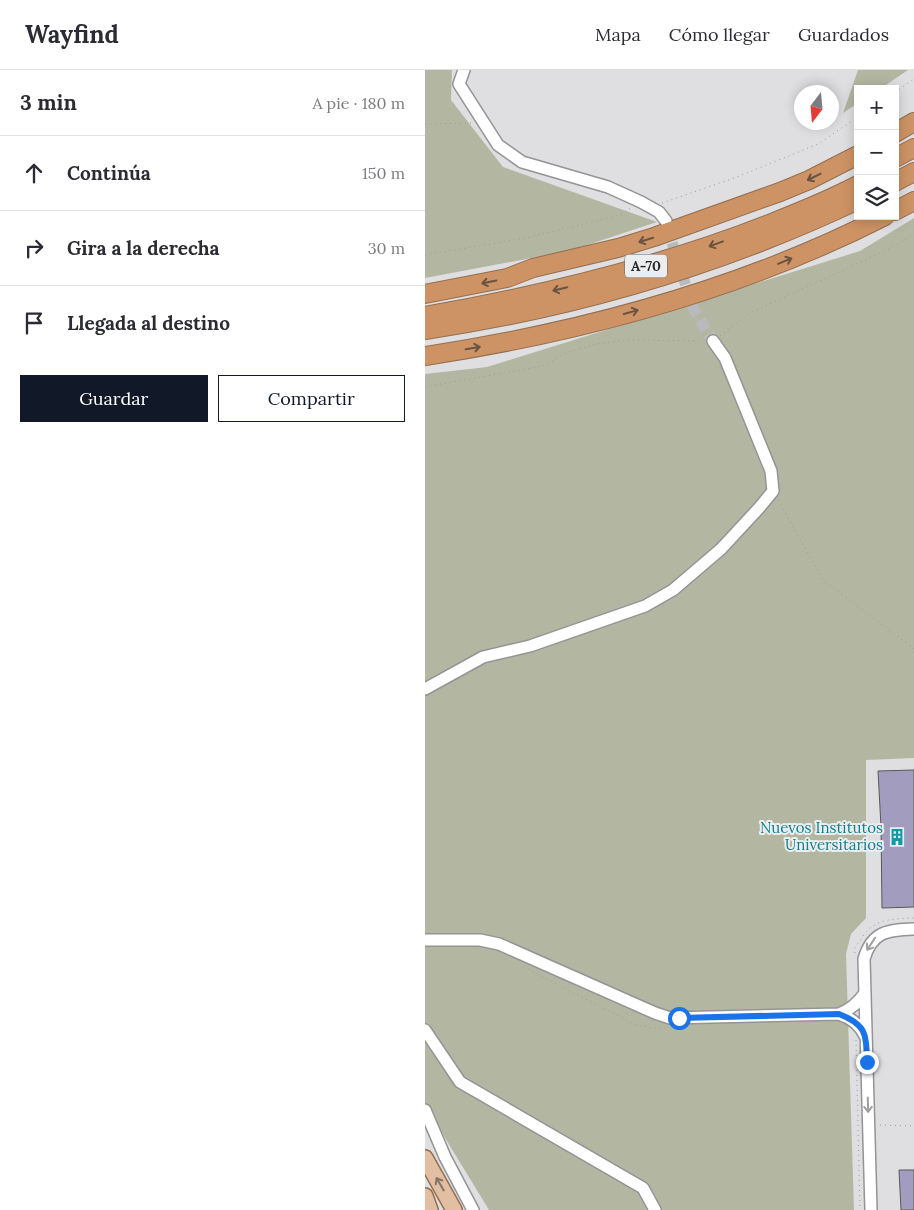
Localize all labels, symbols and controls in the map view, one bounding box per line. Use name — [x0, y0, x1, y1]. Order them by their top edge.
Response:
text: Wayfind — [25, 19, 119, 50]
text: Mapa — [595, 23, 641, 46]
text: Cómo llegar — [669, 23, 770, 46]
text: Guardados — [798, 23, 889, 46]
north arrow — [794, 85, 839, 130]
map controls — [854, 85, 899, 220]
button: + — [854, 85, 899, 130]
text: 3 min — [20, 89, 77, 116]
text: A pie · 180 m — [312, 93, 405, 113]
button: − — [854, 130, 899, 175]
icon: ahead — [20, 159, 48, 187]
text: Continúa — [67, 161, 151, 185]
text: 150 m — [362, 163, 405, 183]
one-way arrow — [807, 173, 822, 183]
button: layers — [854, 175, 899, 220]
icon: right — [20, 234, 48, 262]
one-way arrow — [638, 235, 654, 245]
text: Gira a la derecha — [67, 236, 220, 260]
text: 30 m — [368, 238, 405, 258]
one-way arrow — [709, 240, 724, 249]
road number: A-70 — [625, 255, 667, 278]
one-way arrow — [778, 255, 793, 264]
one-way arrow — [481, 278, 497, 287]
one-way arrow — [552, 285, 568, 294]
one-way arrow — [623, 306, 639, 316]
icon: arrive — [20, 309, 48, 337]
text: Llegada al destino — [67, 311, 230, 335]
one-way arrow — [465, 343, 481, 353]
button: Guardar — [20, 375, 208, 422]
button: Compartir — [218, 375, 405, 422]
place label: Nuevos Institutos Universitarios — [760, 818, 883, 854]
building icon: Nuevos Institutos Universitarios — [887, 827, 907, 847]
one-way arrow — [866, 937, 876, 951]
route start — [668, 1007, 691, 1030]
route end — [856, 1051, 879, 1074]
one-way arrow — [863, 1096, 873, 1113]
one-way arrow — [434, 1177, 444, 1191]

